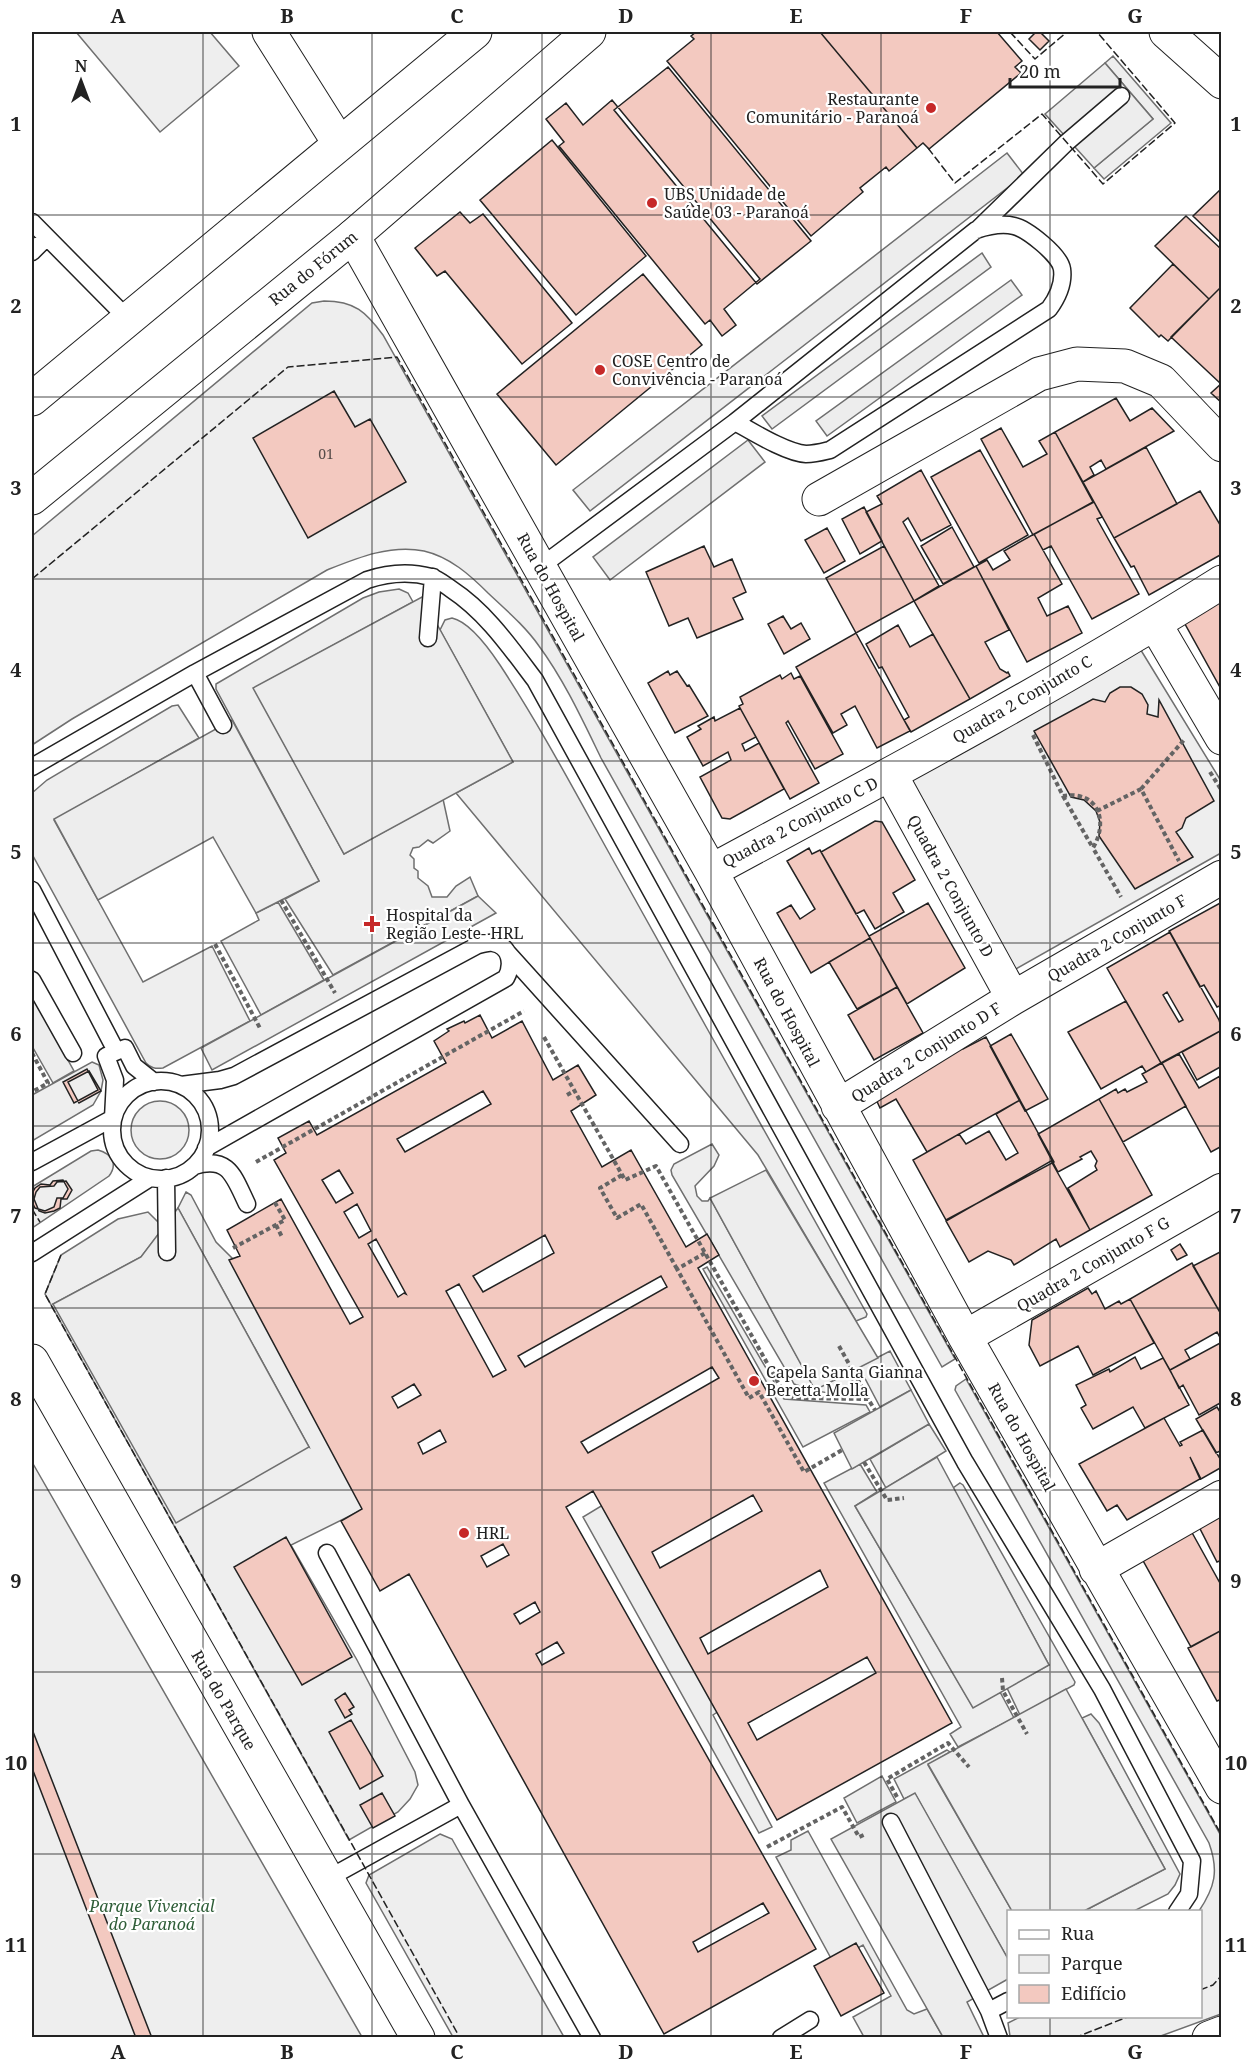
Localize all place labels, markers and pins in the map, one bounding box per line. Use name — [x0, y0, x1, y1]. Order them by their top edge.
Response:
place label: Restaurante Comunitário - Paranoá — [746, 88, 919, 128]
marker: Restaurante Comunitário - Paranoá — [924, 101, 938, 115]
place label: UBS Unidade de Saúde 03 - Paranoá — [664, 183, 809, 223]
marker: UBS Unidade de Saúde 03 - Paranoá — [645, 196, 659, 210]
place label: COSE Centro de Convivência - Paranoá — [612, 350, 783, 390]
marker: COSE Centro de Convivência - Paranoá — [593, 363, 607, 377]
place label: Hospital da Região Leste- HRL — [386, 904, 523, 944]
marker: Hospital da Região Leste- HRL — [363, 915, 381, 933]
place label: Capela Santa Gianna Beretta Molla — [766, 1361, 923, 1401]
marker: Capela Santa Gianna Beretta Molla — [747, 1374, 761, 1388]
place label: HRL — [476, 1522, 509, 1544]
marker: HRL — [457, 1526, 471, 1540]

